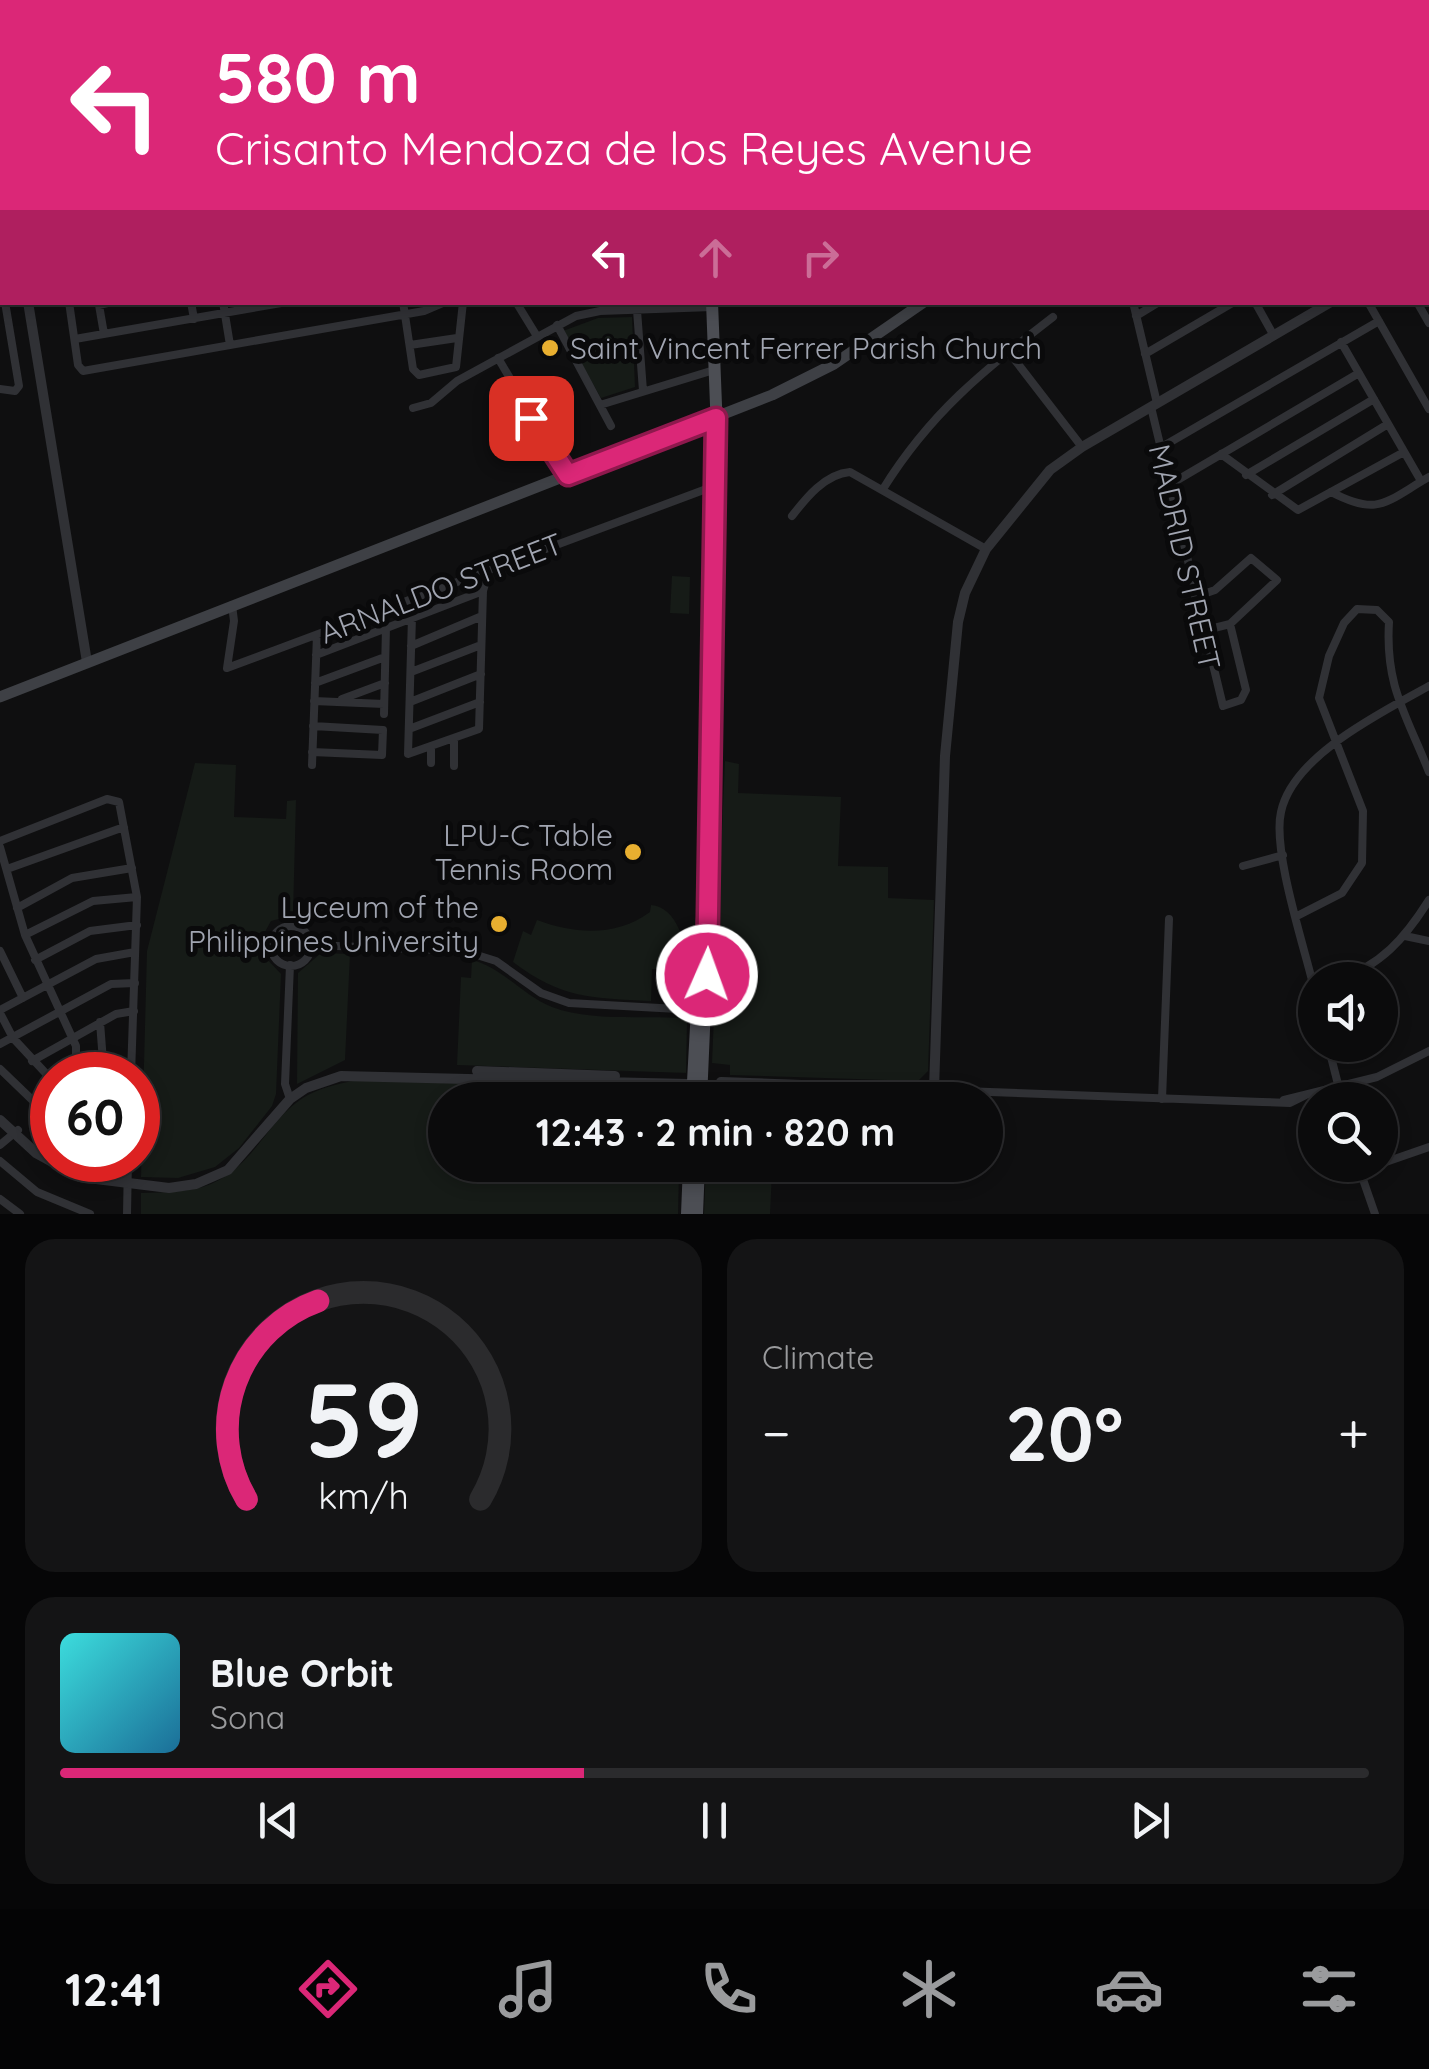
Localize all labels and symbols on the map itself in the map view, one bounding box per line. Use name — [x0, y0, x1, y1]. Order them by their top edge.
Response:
place label: Saint Vincent Ferrer Parish Church — [570, 329, 1042, 367]
marker: Saint Vincent Ferrer Parish Church — [539, 337, 561, 359]
pin — [489, 376, 574, 461]
street label: MADRID STREET — [1141, 440, 1229, 674]
street label: ARNALDO STREET — [314, 524, 568, 652]
place label: LPU-C Table Tennis Room — [435, 816, 613, 888]
marker: LPU-C Table Tennis Room — [622, 841, 644, 863]
place label: Lyceum of the Philippines University — [188, 888, 479, 960]
marker: Lyceum of the Philippines University — [488, 913, 510, 935]
position arrow — [655, 923, 759, 1027]
speed limit sign: 60 — [30, 1052, 160, 1182]

